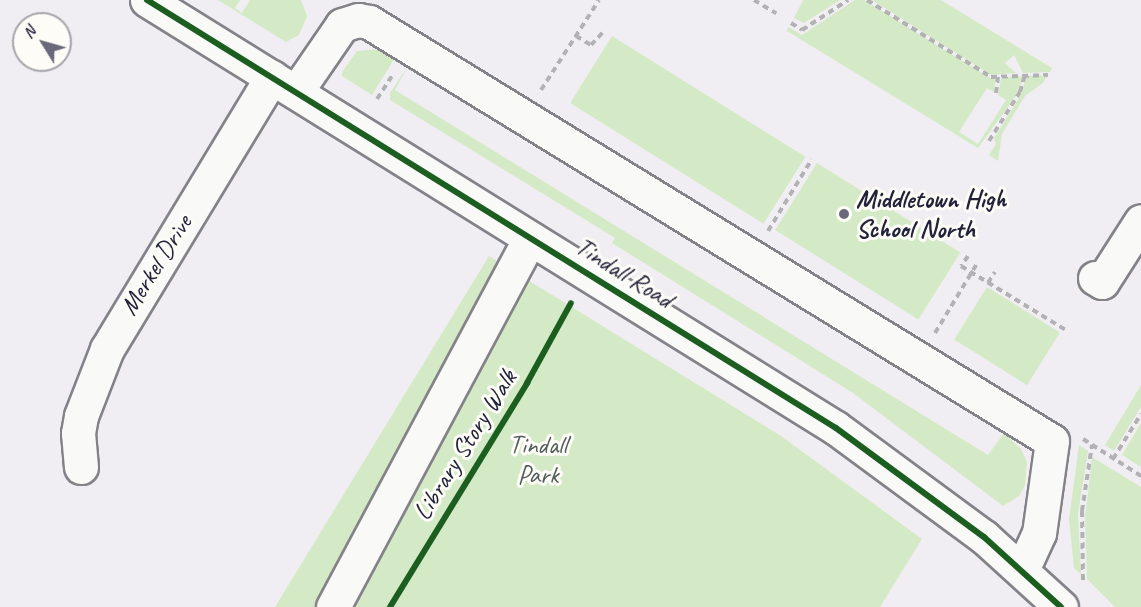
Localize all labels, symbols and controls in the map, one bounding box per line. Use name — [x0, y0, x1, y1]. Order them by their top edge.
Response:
north arrow — [12, 12, 72, 72]
text: N — [18, 22, 40, 42]
place label: Middletown High School North — [856, 183, 1006, 244]
marker: Middletown High School North — [837, 207, 851, 221]
street label: Merkel Drive — [113, 209, 199, 321]
street label: Tindall Road — [570, 231, 678, 315]
street label: Library Story Walk — [406, 364, 524, 526]
park label: Tindall Park — [509, 429, 567, 490]

